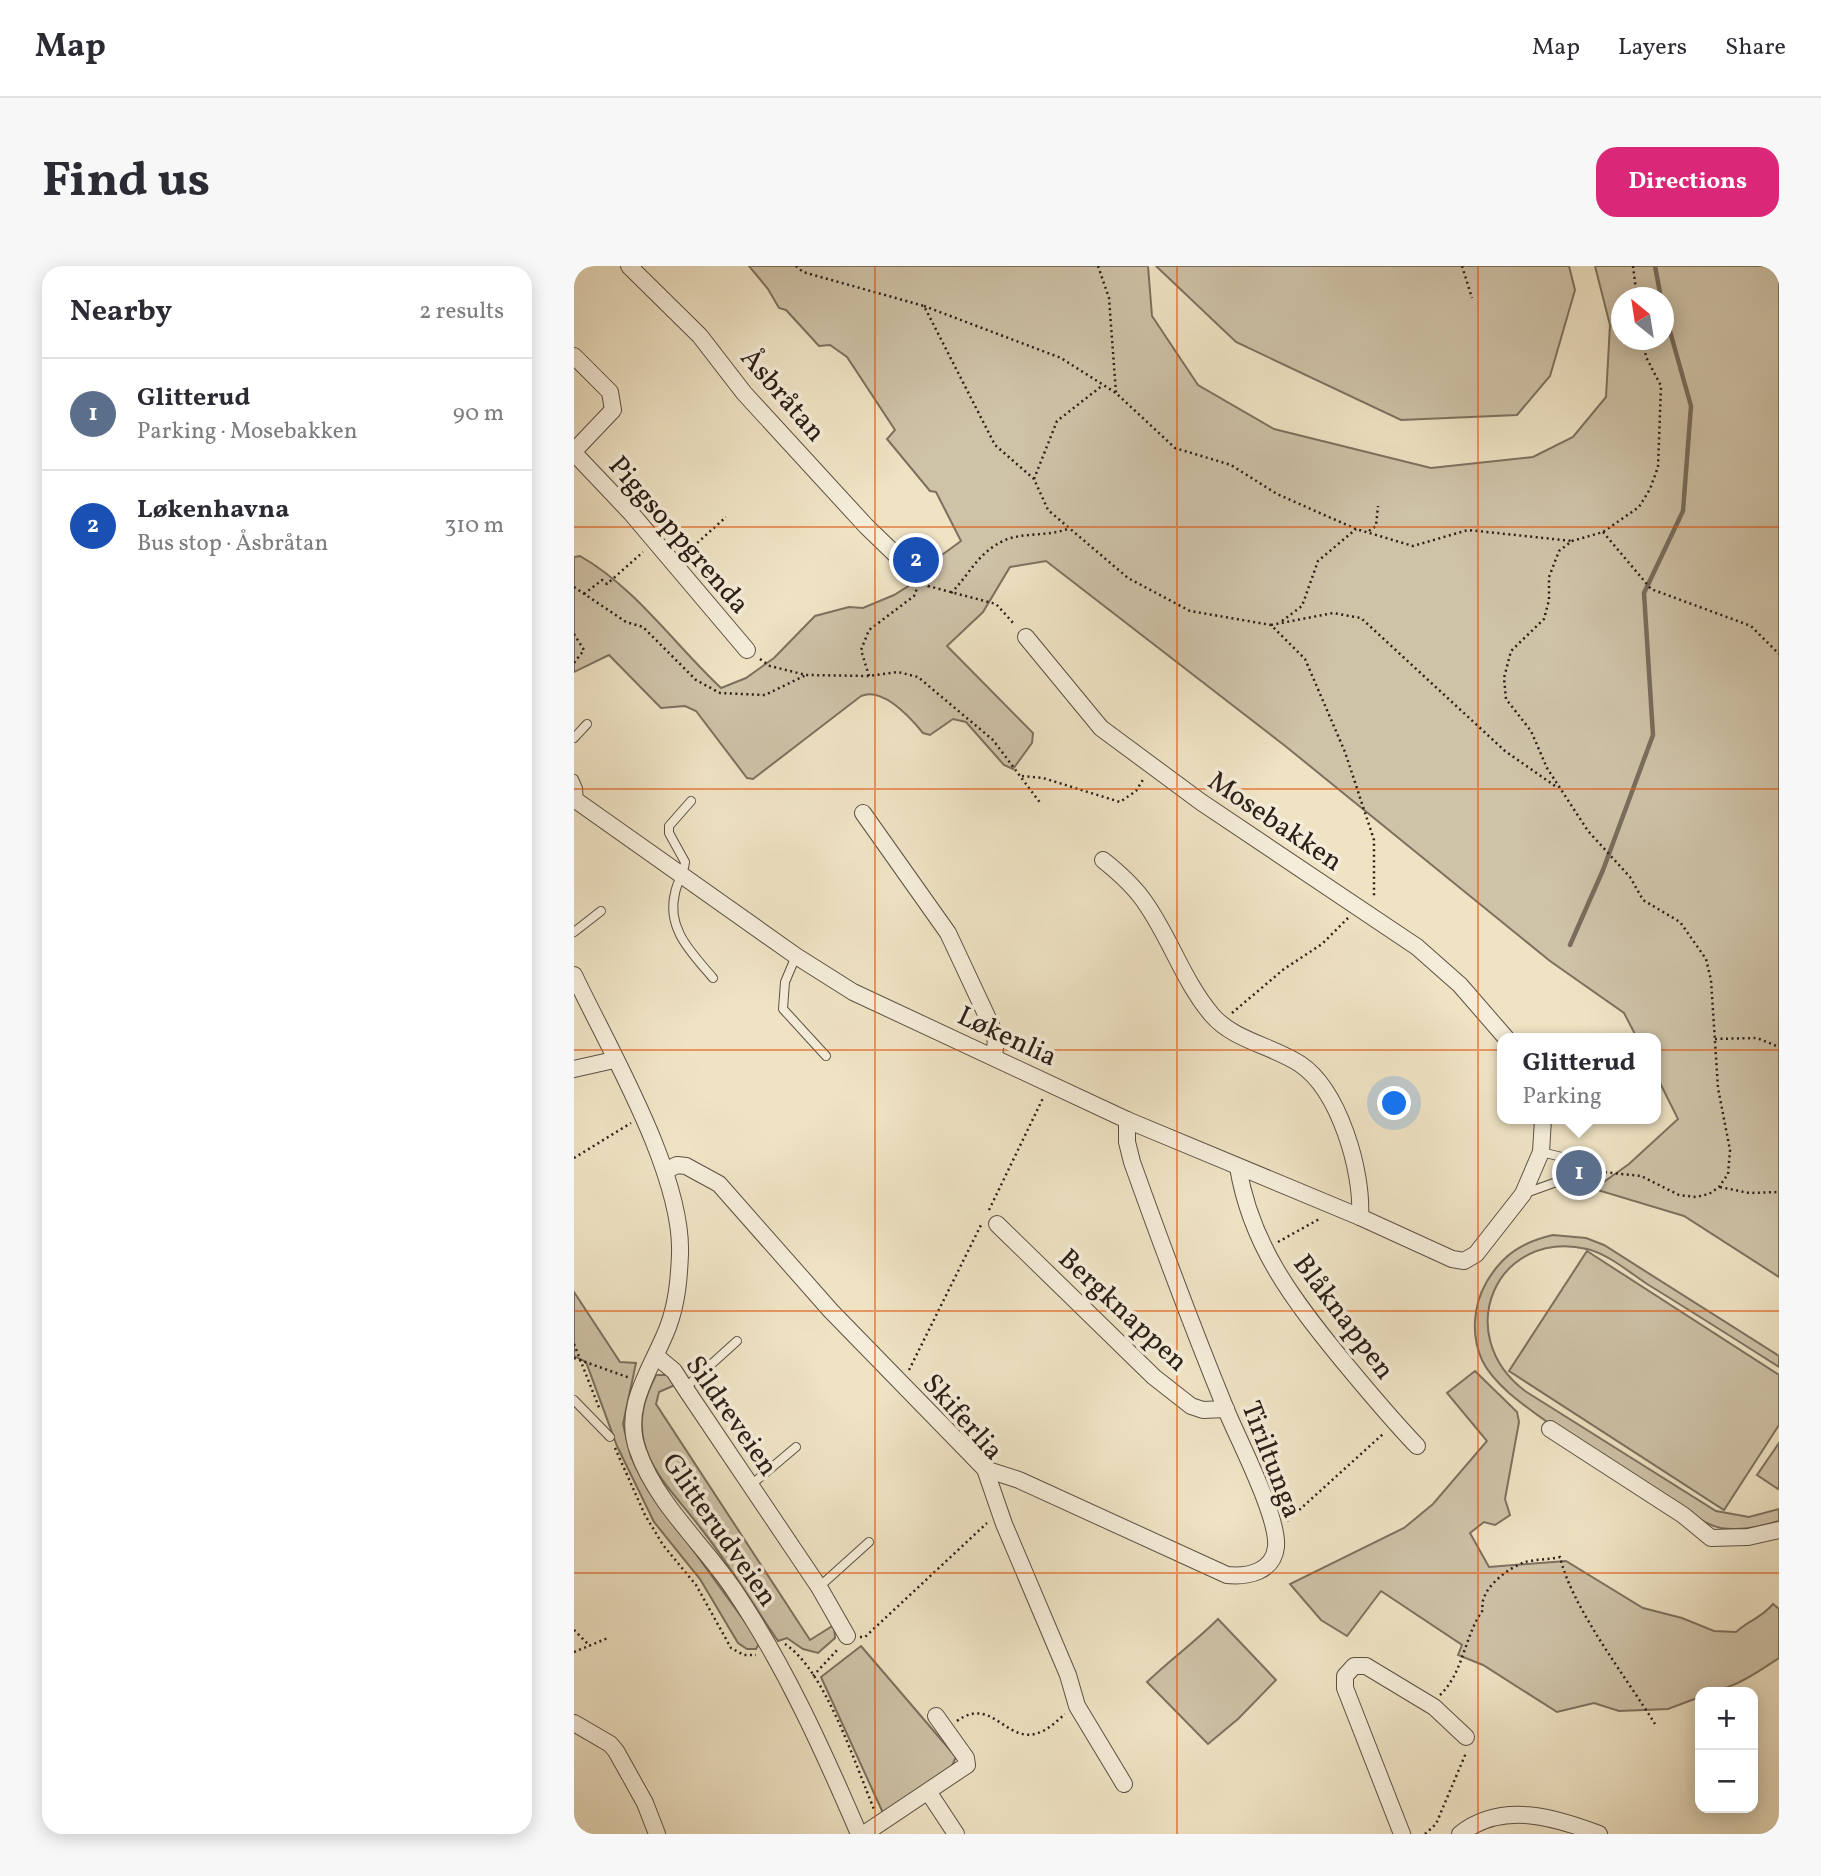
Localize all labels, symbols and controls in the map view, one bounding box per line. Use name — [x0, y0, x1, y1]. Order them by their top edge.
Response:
text: Map — [35, 25, 106, 71]
text: Map — [1532, 31, 1580, 65]
text: Layers — [1618, 31, 1687, 65]
text: Share — [1725, 31, 1786, 65]
button: Directions — [1596, 147, 1779, 217]
text: Find us — [42, 148, 210, 217]
north arrow — [1611, 287, 1674, 350]
text: Nearby — [70, 291, 172, 333]
text: 2 results — [419, 296, 504, 328]
street label: Åsbråtan — [730, 340, 834, 451]
text: Glitterud — [137, 380, 250, 416]
text: 1 — [88, 398, 98, 430]
text: 90 m — [453, 398, 504, 430]
text: Parking · Mosebakken — [137, 416, 357, 448]
street label: Piggsoppgrenda — [598, 448, 758, 623]
text: Løkenhavna — [137, 492, 289, 528]
text: 2 — [87, 510, 99, 542]
text: 310 m — [444, 510, 504, 542]
text: Bus stop · Åsbråtan — [137, 528, 328, 560]
pin: 2 — [893, 534, 939, 586]
street label: Mosebakken — [1199, 763, 1350, 882]
street label: Løkenlia — [951, 997, 1063, 1077]
popup — [1497, 1033, 1661, 1124]
text: Glitterud — [1522, 1045, 1636, 1081]
text: Parking — [1522, 1081, 1602, 1113]
your location — [1377, 1086, 1411, 1120]
pin: 1 — [1556, 1147, 1602, 1199]
street label: Bergknappen — [1049, 1240, 1196, 1381]
street label: Blåknappen — [1283, 1247, 1403, 1388]
street label: Sildreveien — [675, 1348, 787, 1485]
street label: Skiferlia — [913, 1366, 1012, 1470]
street label: Tiriltunga — [1231, 1396, 1311, 1524]
street label: Glitterudveien — [652, 1446, 786, 1615]
map controls — [1695, 1687, 1758, 1813]
button: + — [1695, 1687, 1758, 1750]
button: − — [1695, 1750, 1758, 1813]

